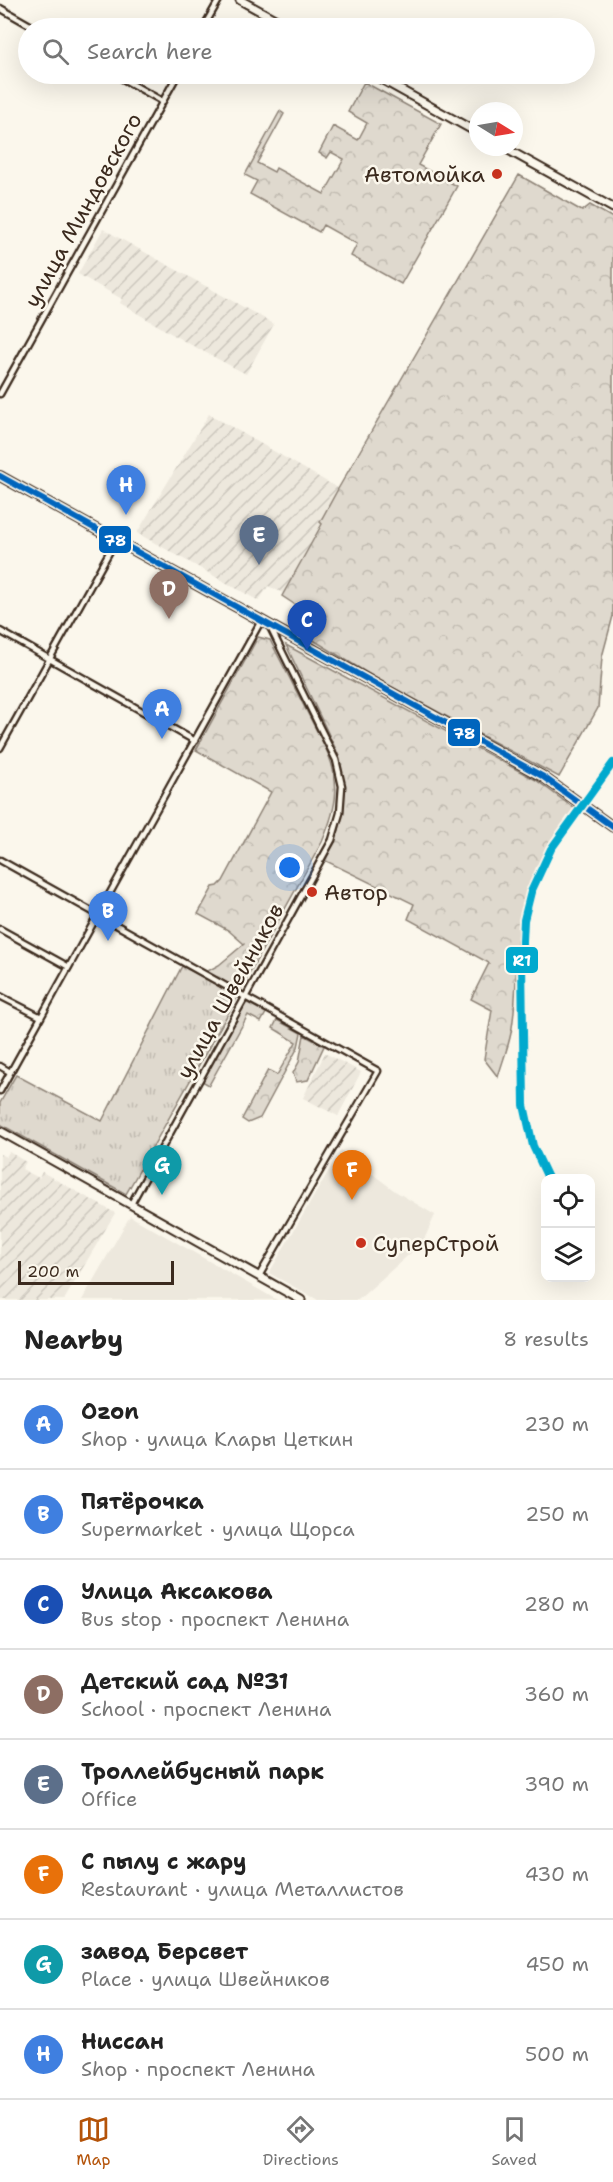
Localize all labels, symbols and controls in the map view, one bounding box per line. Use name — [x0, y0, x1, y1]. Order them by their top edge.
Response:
search box — [18, 18, 595, 84]
icon: search — [39, 35, 72, 68]
text: Search here — [87, 37, 213, 66]
north arrow — [469, 102, 523, 156]
street label: улица Миндовского — [17, 108, 149, 312]
place label: Автомойка — [364, 160, 485, 189]
marker: Автомойка — [490, 167, 504, 181]
pin: H — [106, 466, 146, 515]
pin: E — [240, 516, 278, 565]
line badge: 78 — [98, 525, 132, 554]
text: 78 — [104, 530, 126, 551]
pin: D — [150, 570, 188, 619]
pin: C — [288, 600, 326, 650]
pin: A — [142, 690, 182, 739]
line badge: 78 — [447, 718, 481, 747]
text: 78 — [453, 723, 475, 744]
your location — [275, 853, 304, 882]
place label: Автор — [324, 878, 388, 907]
marker: Автор — [305, 885, 319, 899]
pin: B — [88, 892, 128, 941]
street label: улица Швейников — [170, 898, 290, 1084]
line badge: R1 — [505, 946, 539, 974]
text: R1 — [513, 950, 531, 971]
pin: G — [142, 1146, 182, 1195]
pin: F — [332, 1150, 372, 1200]
map controls — [541, 1174, 595, 1282]
button: locate — [541, 1174, 595, 1228]
button: layers — [541, 1228, 595, 1282]
place label: СуперСтрой — [373, 1229, 499, 1258]
marker: СуперСтрой — [354, 1236, 368, 1250]
scale bar — [18, 1258, 174, 1286]
text: 200 m — [27, 1261, 79, 1282]
text: Nearby — [24, 1322, 123, 1357]
text: 8 results — [503, 1326, 589, 1352]
text: Ozon — [81, 1397, 139, 1426]
text: A — [36, 1411, 51, 1437]
text: 230 m — [524, 1411, 589, 1437]
text: Shop · улица Клары Цеткин — [81, 1426, 353, 1452]
text: Пятёрочка — [81, 1487, 204, 1516]
text: B — [37, 1501, 50, 1527]
text: 250 m — [525, 1501, 589, 1527]
text: Supermarket · улица Щорса — [81, 1516, 355, 1542]
text: Улица Аксакова — [81, 1577, 273, 1606]
text: C — [37, 1591, 50, 1617]
text: 280 m — [524, 1591, 589, 1617]
text: Bus stop · проспект Ленина — [81, 1606, 349, 1632]
text: Детский сад №31 — [81, 1667, 289, 1696]
text: D — [36, 1681, 51, 1707]
text: 360 m — [524, 1681, 589, 1707]
text: School · проспект Ленина — [81, 1696, 331, 1722]
text: Троллейбусный парк — [81, 1757, 324, 1786]
text: E — [37, 1771, 50, 1797]
text: 390 m — [524, 1771, 589, 1797]
text: Office — [81, 1786, 137, 1812]
text: С пылу с жару — [81, 1847, 247, 1876]
text: F — [38, 1861, 49, 1887]
text: 430 m — [525, 1861, 589, 1887]
text: Restaurant · улица Металлистов — [81, 1876, 404, 1902]
text: завод Берсвет — [81, 1937, 248, 1966]
text: G — [35, 1951, 52, 1977]
text: 450 m — [525, 1951, 589, 1977]
text: Place · улица Швейников — [81, 1966, 330, 1992]
text: Ниссан — [81, 2027, 164, 2056]
text: H — [36, 2041, 51, 2067]
text: 500 m — [525, 2041, 589, 2067]
text: Shop · проспект Ленина — [81, 2056, 315, 2082]
tab: Map — [76, 2113, 110, 2170]
tab: Directions — [263, 2113, 339, 2170]
tab: Saved — [491, 2113, 537, 2170]

